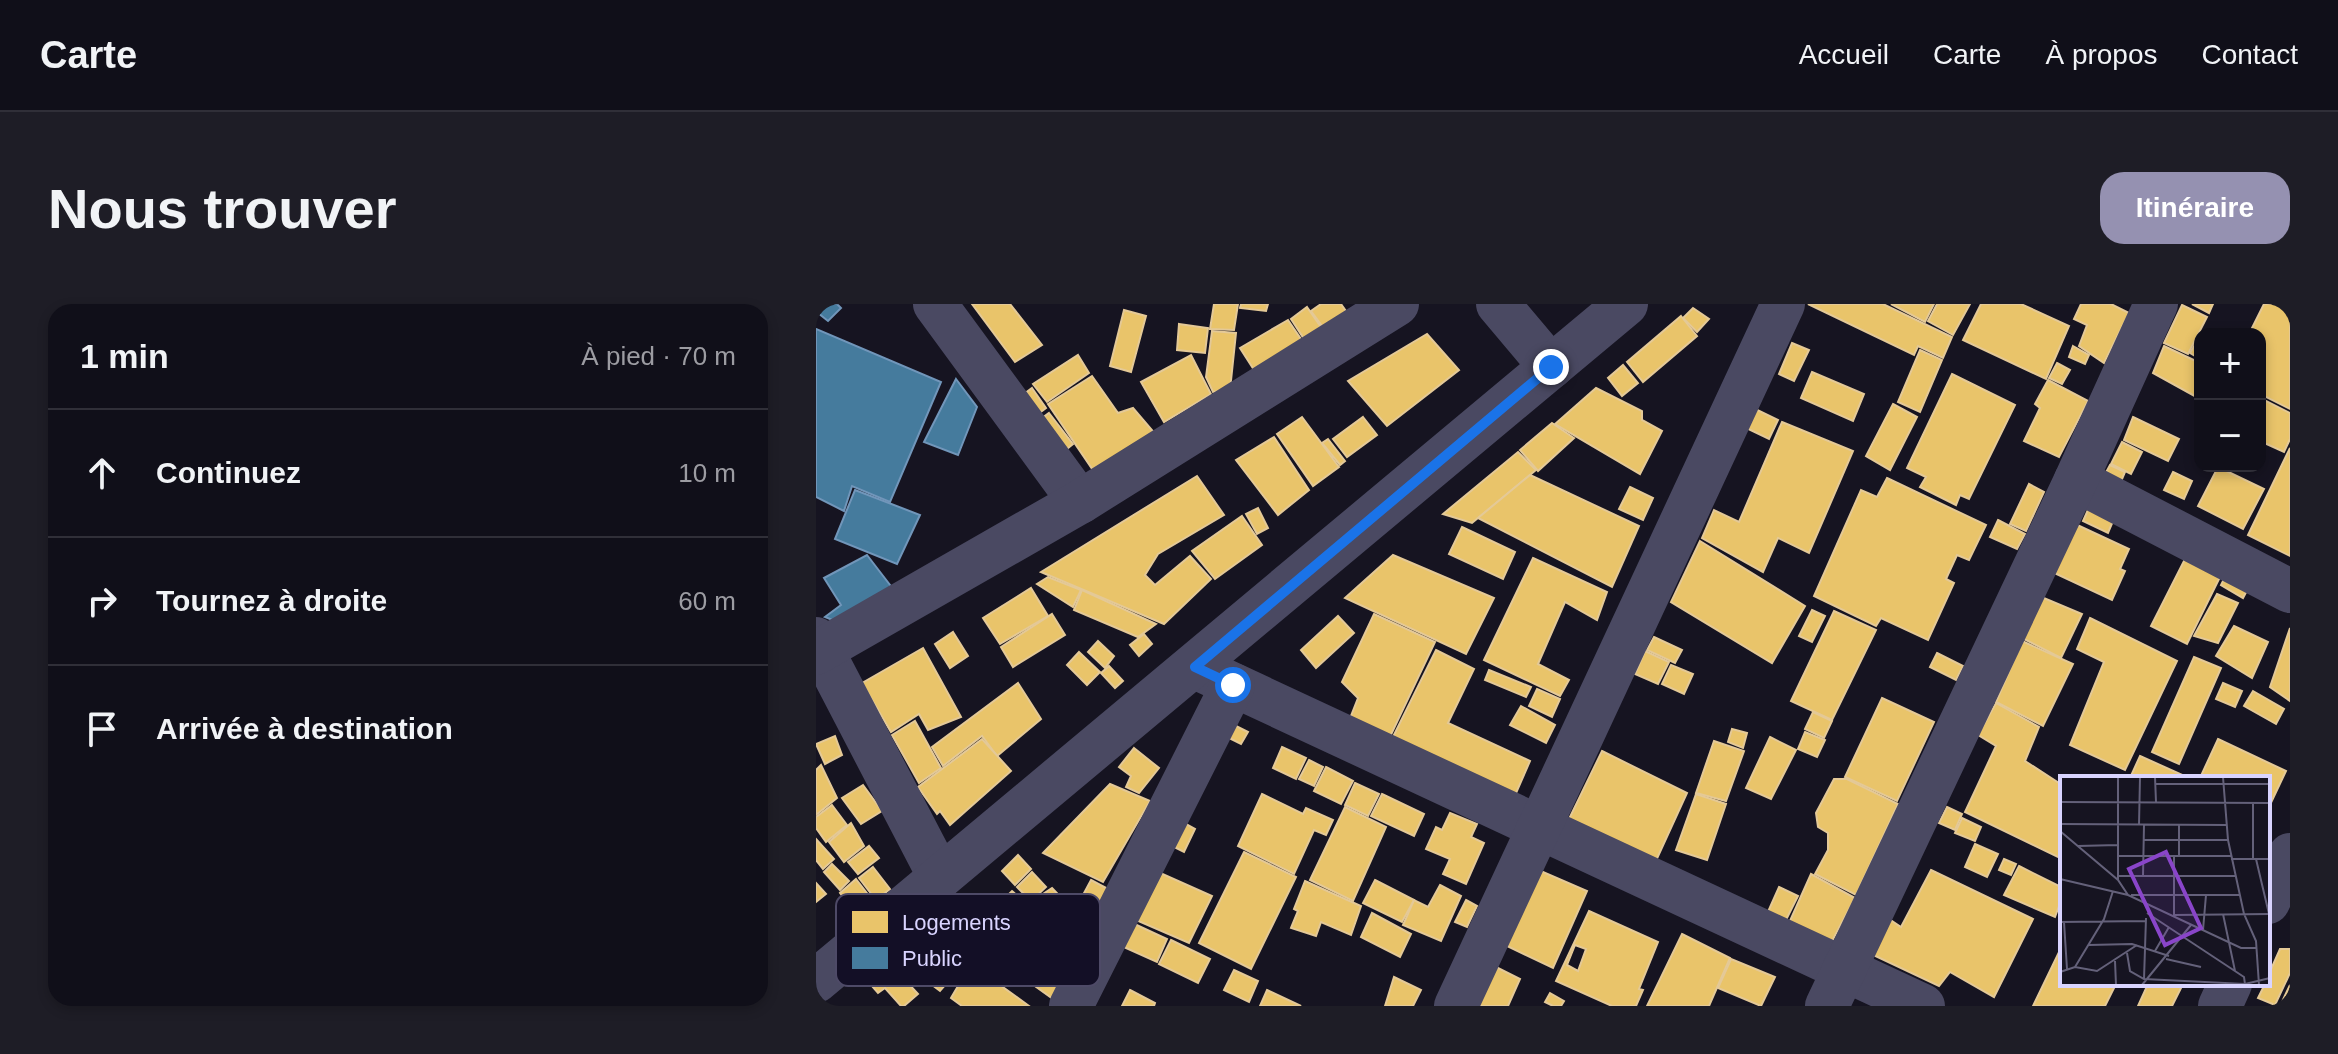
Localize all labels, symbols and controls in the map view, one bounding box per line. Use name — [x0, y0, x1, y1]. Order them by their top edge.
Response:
text: Carte — [40, 34, 137, 76]
text: Accueil — [1799, 39, 1889, 70]
text: Carte — [1933, 39, 2001, 70]
text: À propos — [2045, 39, 2158, 70]
text: Contact — [2202, 39, 2298, 70]
button: Itinéraire — [2100, 172, 2290, 244]
text: Nous trouver — [48, 177, 397, 240]
map controls — [2194, 328, 2266, 472]
button: + — [2194, 328, 2266, 400]
text: 1 min — [80, 337, 169, 375]
text: À pied · 70 m — [581, 341, 736, 371]
route end — [1533, 349, 1569, 385]
button: − — [2194, 400, 2266, 472]
icon: ahead — [80, 451, 124, 495]
text: Continuez — [156, 456, 301, 489]
text: 10 m — [678, 458, 736, 488]
icon: right — [80, 579, 124, 623]
text: Tournez à droite — [156, 584, 387, 617]
text: 60 m — [678, 586, 736, 616]
route start — [1215, 667, 1251, 703]
icon: arrive — [80, 707, 124, 751]
text: Arrivée à destination — [156, 712, 453, 745]
inset map — [2060, 776, 2270, 986]
legend — [836, 894, 1100, 986]
text: Logements — [902, 910, 1011, 935]
text: Public — [902, 946, 962, 971]

